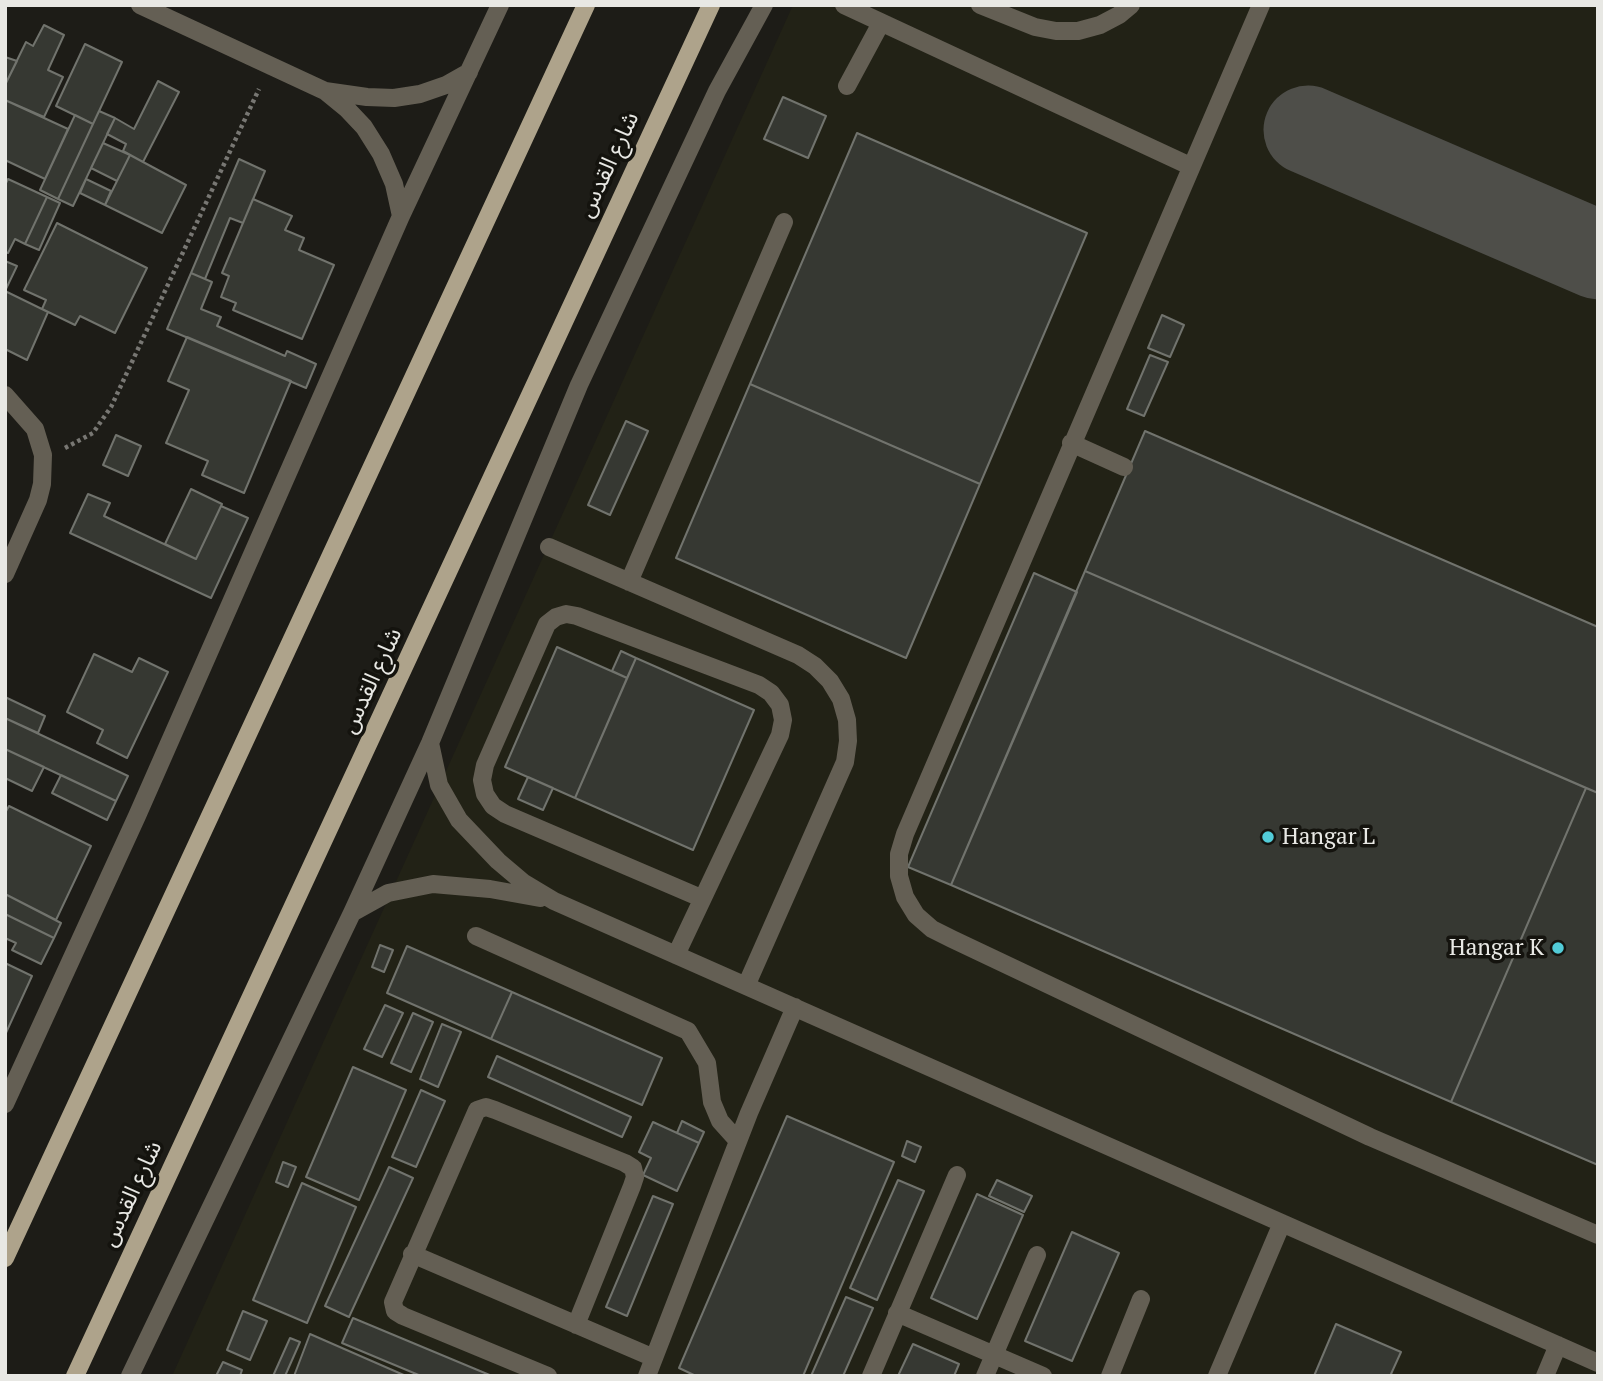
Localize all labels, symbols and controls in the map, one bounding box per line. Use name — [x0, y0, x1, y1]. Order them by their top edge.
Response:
street label: شارع القدس — [573, 108, 645, 222]
street label: شارع القدس — [336, 624, 408, 738]
place label: Hangar L — [1282, 823, 1375, 851]
marker: Hangar L — [1260, 829, 1276, 845]
place label: Hangar K — [1449, 934, 1544, 962]
marker: Hangar K — [1550, 940, 1566, 956]
street label: شارع القدس — [96, 1137, 168, 1251]

